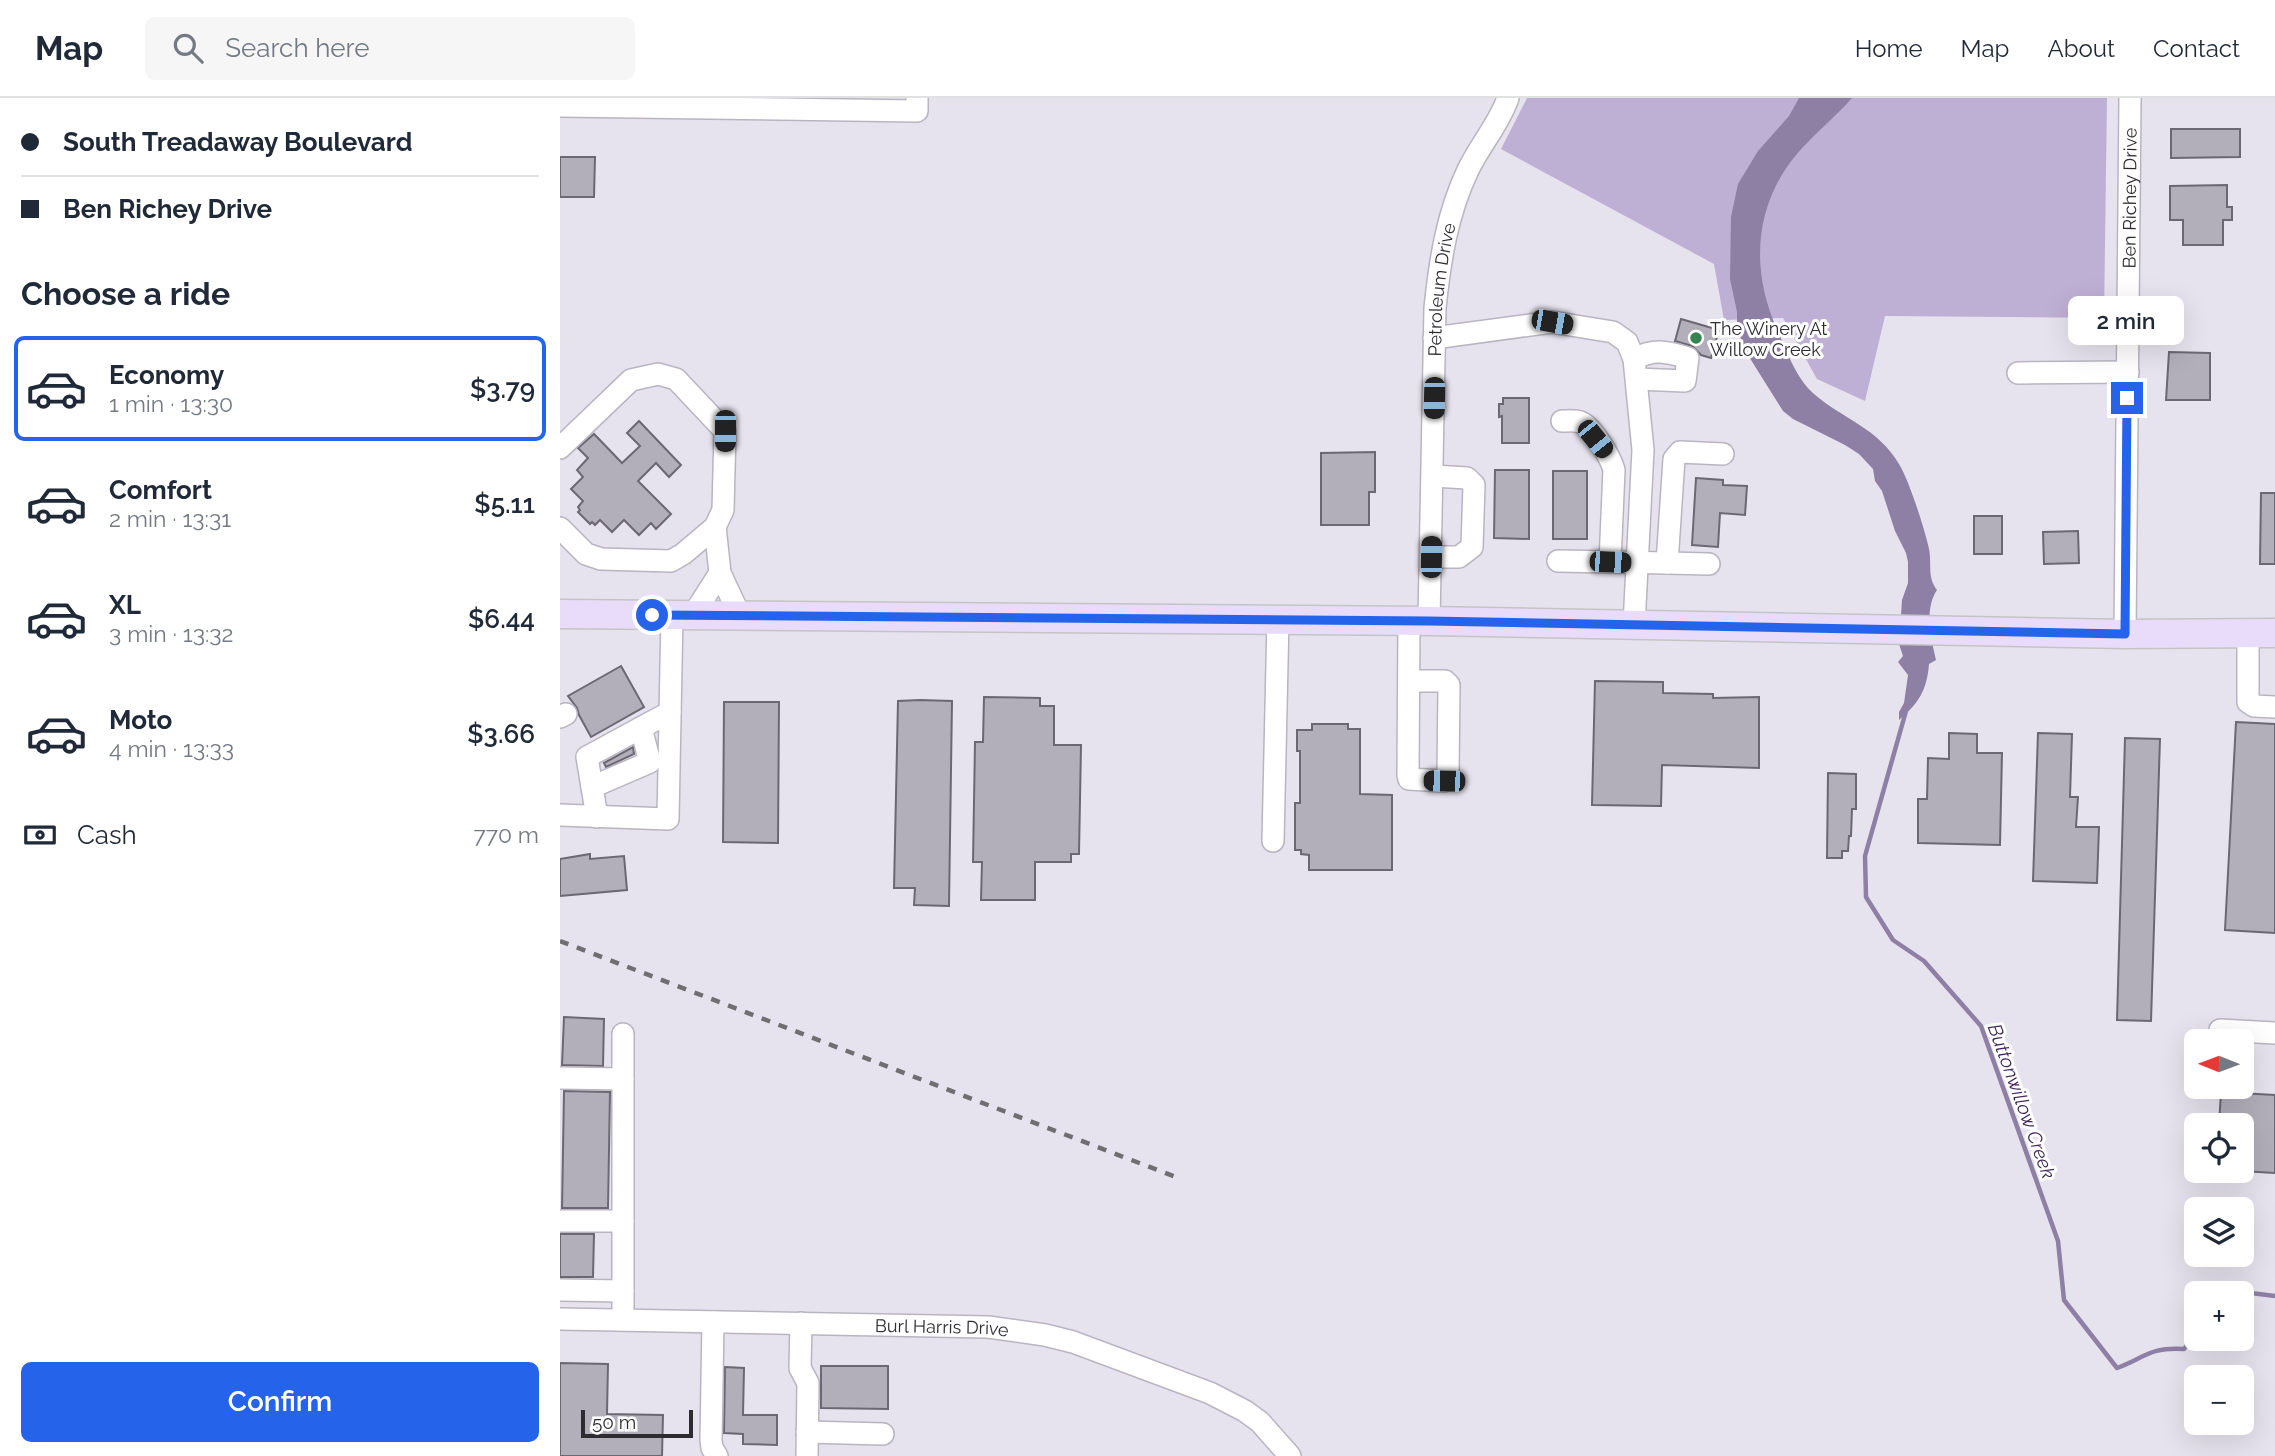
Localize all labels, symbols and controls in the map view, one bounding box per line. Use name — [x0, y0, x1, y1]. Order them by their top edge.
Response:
search box — [145, 17, 635, 80]
text: Map — [35, 29, 103, 68]
icon: search — [169, 29, 207, 67]
text: Search here — [225, 33, 370, 63]
text: Home — [1855, 34, 1923, 63]
text: Map — [1961, 34, 2009, 63]
text: About — [2047, 34, 2115, 63]
text: Contact — [2153, 34, 2240, 63]
text: South Treadaway Boulevard — [63, 127, 413, 157]
street label: Ben Richey Drive — [2118, 127, 2140, 269]
text: Ben Richey Drive — [63, 194, 272, 224]
street label: Petroleum Drive — [1424, 220, 1459, 357]
text: Choose a ride — [21, 275, 230, 312]
callout: 2 min — [2069, 296, 2185, 345]
text: 2 min — [2097, 307, 2155, 334]
car — [1530, 308, 1575, 336]
place label: The Winery At Willow Creek — [1710, 318, 1827, 360]
marker: The Winery At Willow Creek — [1688, 330, 1704, 346]
icon: car — [25, 357, 88, 420]
text: Economy — [109, 360, 224, 390]
text: $3.79 — [470, 374, 535, 404]
car — [1424, 377, 1445, 419]
route end — [2111, 382, 2143, 414]
text: 1 min · 13:30 — [109, 390, 233, 417]
car — [715, 410, 736, 452]
car — [1574, 416, 1617, 462]
icon: car — [25, 472, 88, 535]
text: Comfort — [109, 475, 212, 505]
text: $5.11 — [474, 489, 535, 519]
text: 2 min · 13:31 — [109, 505, 231, 532]
car — [1421, 536, 1442, 578]
car — [1589, 551, 1632, 573]
icon: car — [25, 587, 88, 650]
text: XL — [109, 590, 141, 620]
route start — [636, 599, 668, 631]
text: $6.44 — [468, 604, 535, 634]
text: 3 min · 13:32 — [109, 620, 234, 647]
icon: car — [25, 702, 88, 765]
text: Moto — [109, 705, 172, 735]
text: $3.66 — [467, 719, 535, 749]
text: 4 min · 13:33 — [109, 735, 234, 762]
car — [1423, 770, 1466, 792]
icon: cash — [21, 816, 59, 854]
text: Cash — [77, 820, 137, 850]
text: 770 m — [473, 821, 539, 848]
water label: Buttonwillow Creek — [1984, 1021, 2060, 1181]
north arrow — [2184, 1029, 2254, 1099]
map controls — [2184, 1029, 2254, 1435]
button: locate — [2184, 1113, 2254, 1183]
button: layers — [2184, 1197, 2254, 1267]
button: + — [2184, 1281, 2254, 1351]
street label: Burl Harris Drive — [875, 1314, 1011, 1340]
button: Confirm — [21, 1362, 539, 1442]
button: − — [2184, 1365, 2254, 1435]
scale bar — [581, 1407, 693, 1439]
text: 50 m — [592, 1411, 636, 1433]

